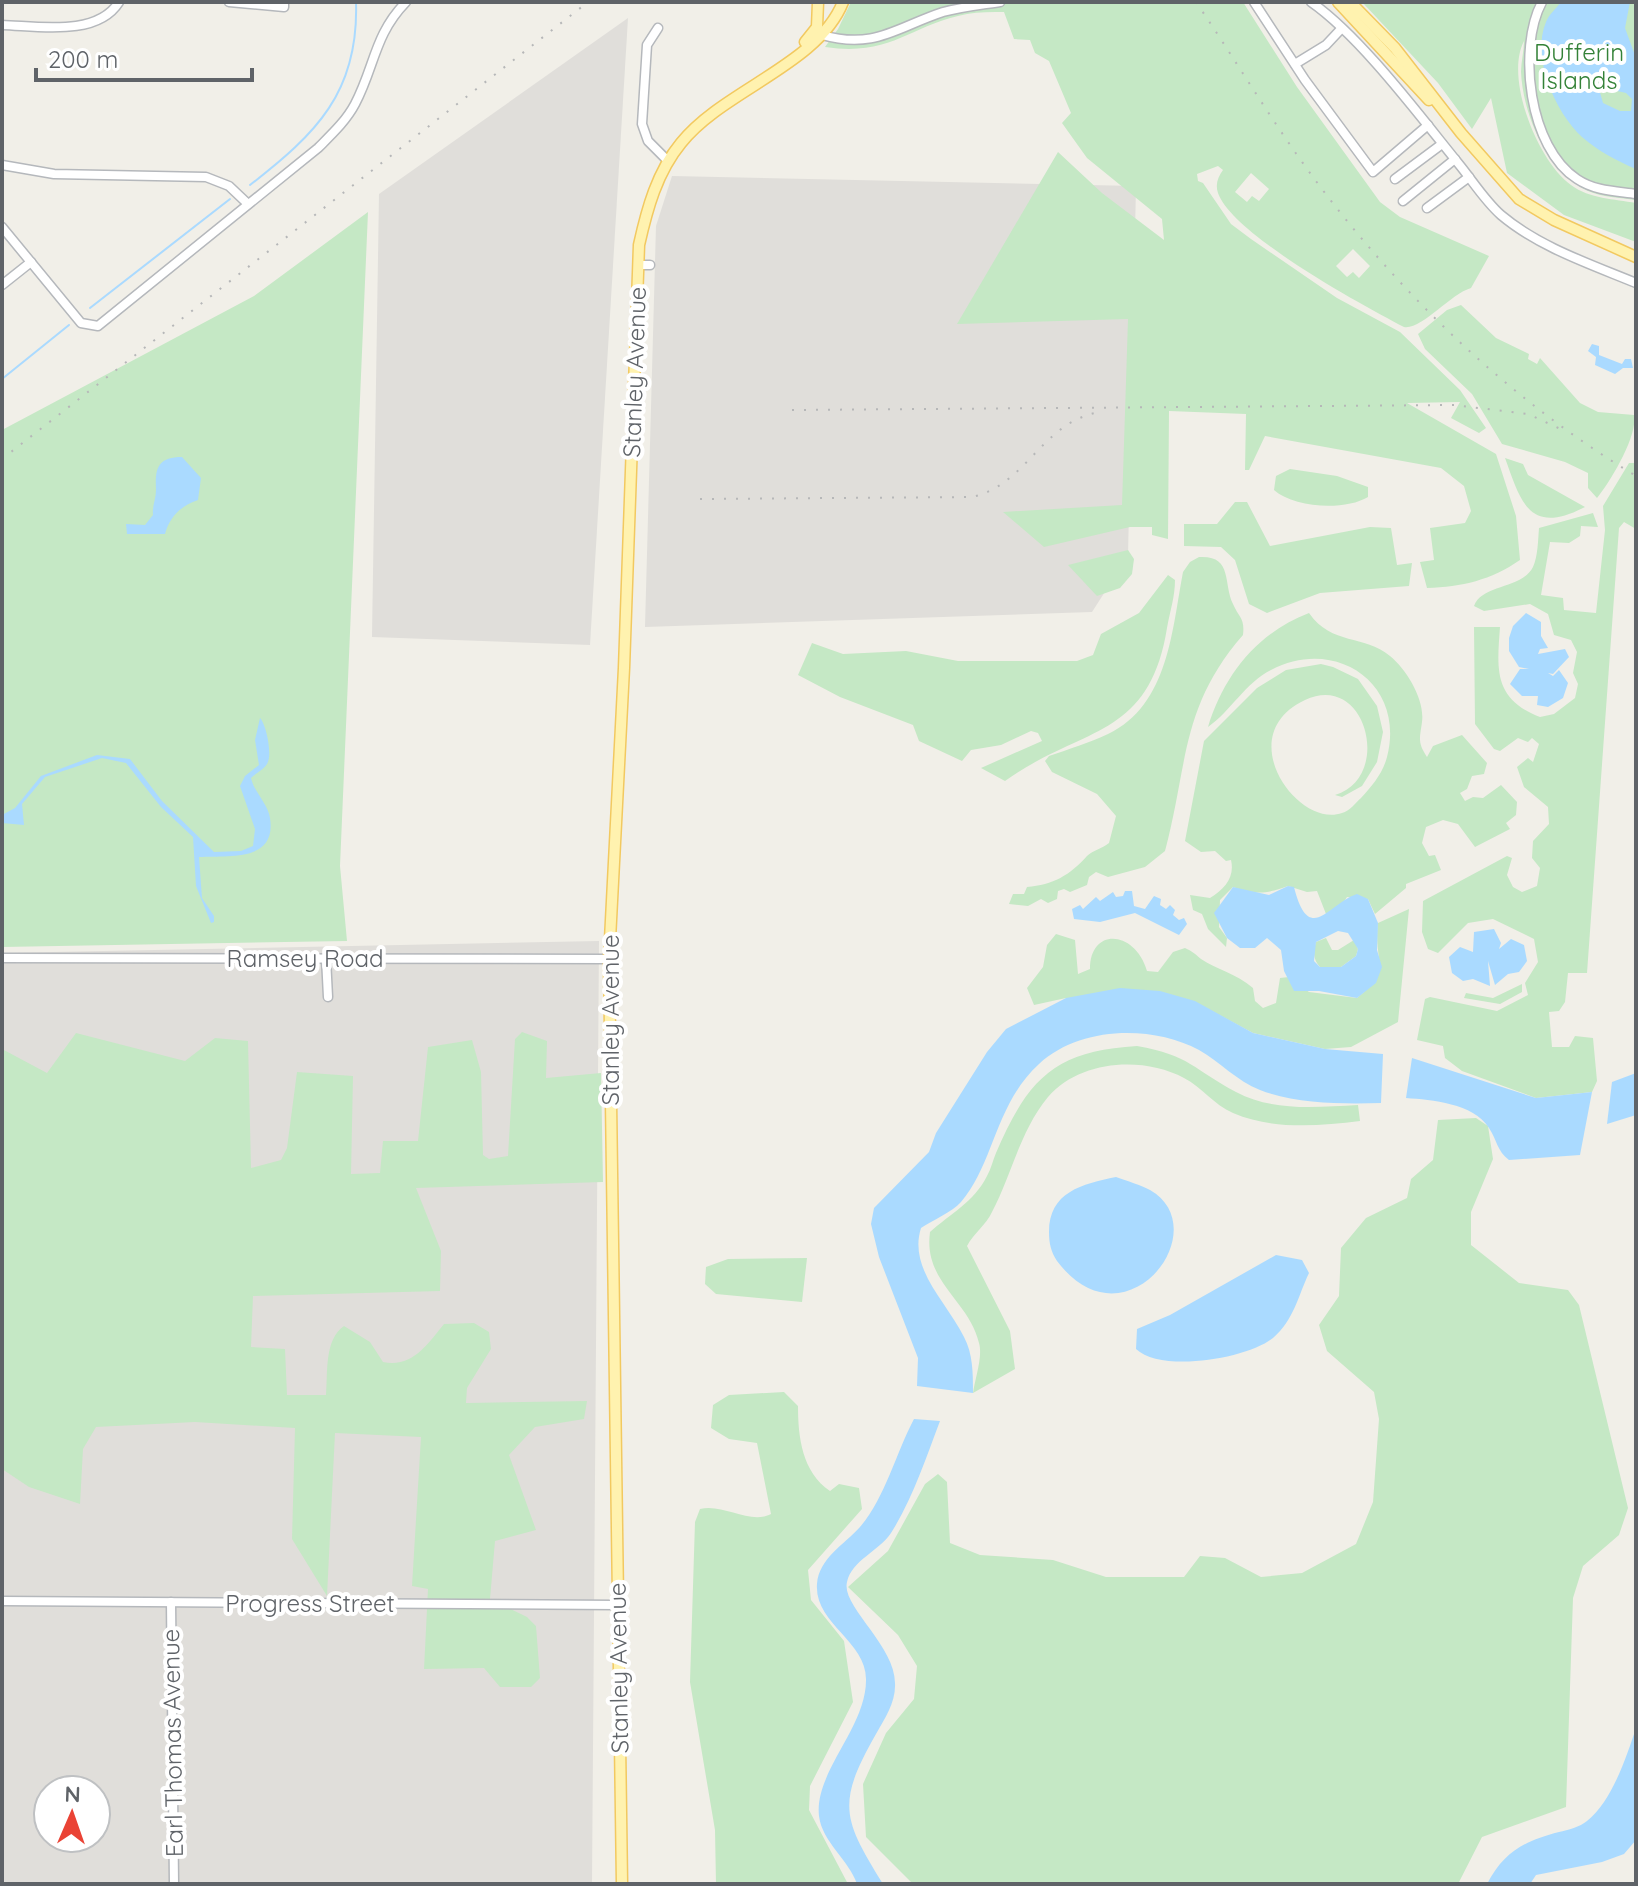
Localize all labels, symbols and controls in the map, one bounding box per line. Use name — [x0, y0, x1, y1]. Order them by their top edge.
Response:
scale bar — [36, 32, 252, 82]
park label: Dufferin Islands — [1534, 37, 1624, 95]
text: 200 m — [48, 44, 118, 74]
street label: Stanley Avenue — [616, 286, 652, 458]
street label: Stanley Avenue — [595, 934, 625, 1106]
street label: Ramsey Road — [226, 943, 384, 973]
street label: Stanley Avenue — [602, 1582, 634, 1754]
street label: Progress Street — [225, 1588, 395, 1618]
street label: Earl Thomas Avenue — [155, 1629, 189, 1857]
north arrow — [32, 1774, 112, 1854]
text: N — [64, 1780, 81, 1808]

